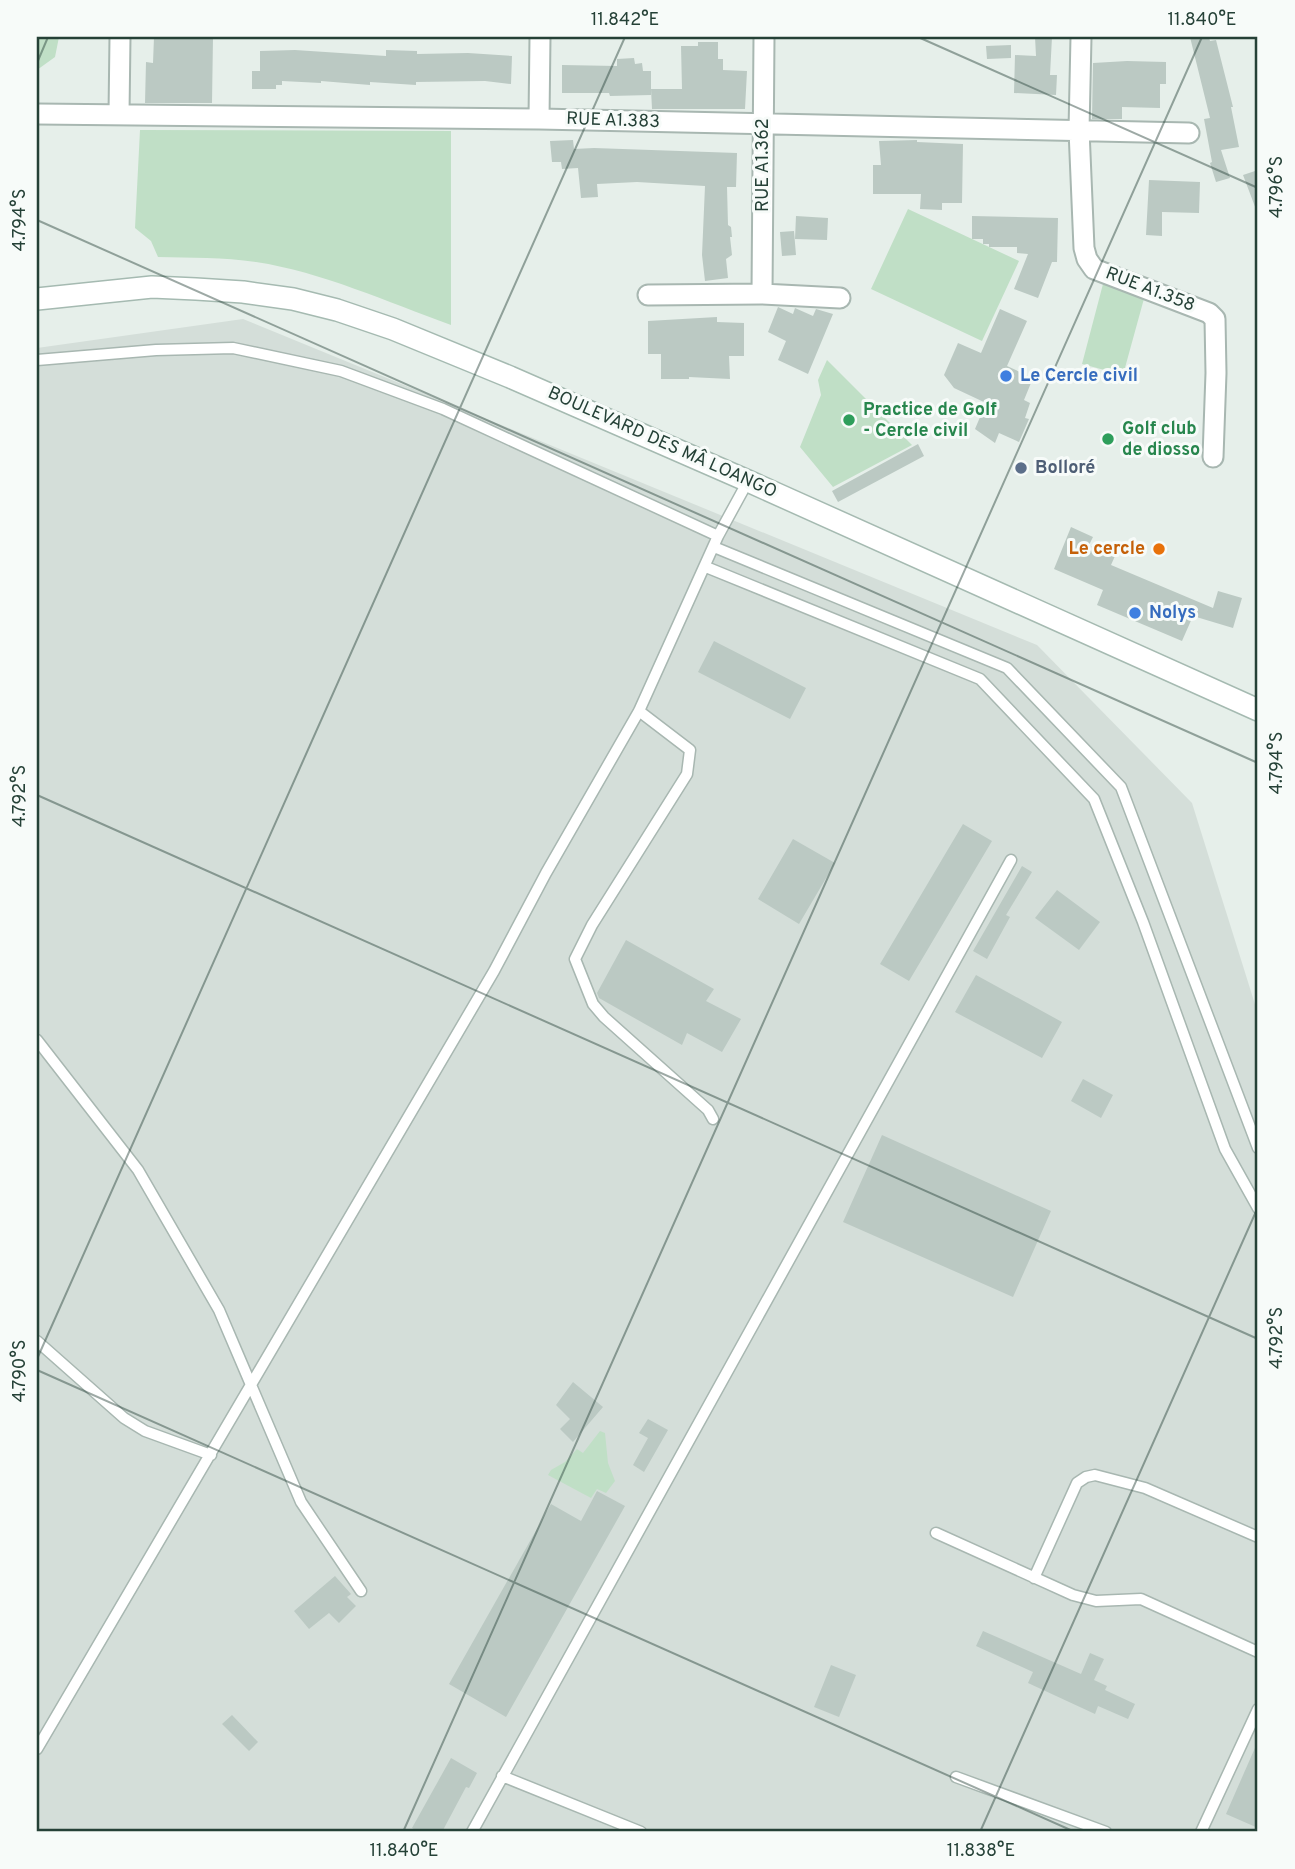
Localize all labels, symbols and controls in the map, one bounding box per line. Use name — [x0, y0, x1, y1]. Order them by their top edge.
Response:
text: 11.842°E — [591, 9, 659, 32]
text: 11.840°E — [1167, 9, 1237, 32]
street label: RUE A1.383 — [566, 108, 660, 134]
street label: RUE A1.362 — [752, 118, 775, 212]
text: 4.796°S — [1266, 156, 1289, 218]
text: 4.794°S — [9, 189, 32, 251]
street label: RUE A1.358 — [1102, 262, 1198, 318]
place label: Le Cercle civil — [1020, 365, 1138, 388]
marker: Le Cercle civil — [998, 368, 1014, 384]
street label: BOULEVARD DES MÂ LOANGO — [544, 380, 781, 504]
place label: Practice de Golf - Cercle civil — [863, 399, 997, 443]
marker: Practice de Golf - Cercle civil — [841, 412, 857, 428]
place label: Golf club de diosso — [1122, 418, 1200, 462]
marker: Golf club de diosso — [1100, 431, 1116, 447]
place label: Bolloré — [1035, 457, 1095, 480]
marker: Bolloré — [1013, 460, 1029, 476]
place label: Le cercle — [1068, 538, 1145, 561]
marker: Le cercle — [1151, 541, 1167, 557]
place label: Nolys — [1149, 602, 1196, 625]
marker: Nolys — [1127, 605, 1143, 621]
text: 4.794°S — [1266, 732, 1289, 794]
text: 4.792°S — [9, 765, 32, 827]
text: 4.792°S — [1266, 1307, 1289, 1369]
text: 4.790°S — [9, 1339, 32, 1403]
text: 11.840°E — [369, 1840, 439, 1863]
text: 11.838°E — [947, 1840, 1015, 1863]

